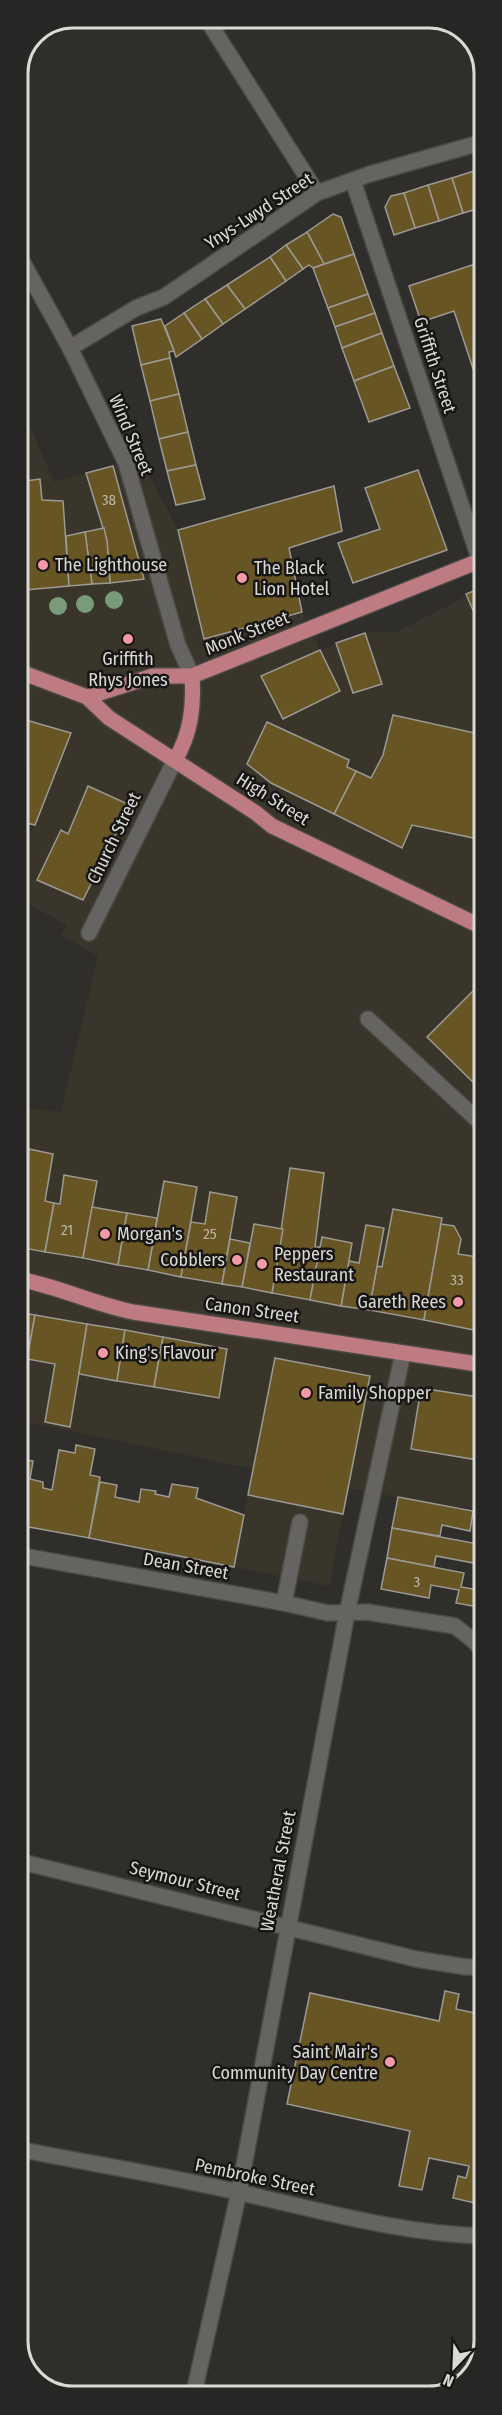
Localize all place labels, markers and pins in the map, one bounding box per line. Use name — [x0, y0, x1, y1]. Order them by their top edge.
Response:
place label: The Lighthouse — [55, 554, 167, 576]
place label: The Black Lion Hotel — [254, 557, 330, 600]
marker: The Lighthouse — [36, 558, 50, 572]
marker: The Black Lion Hotel — [235, 571, 249, 585]
marker: Griffith Rhys Jones — [121, 632, 135, 646]
place label: Griffith Rhys Jones — [88, 648, 168, 691]
place label: Morgan's — [117, 1223, 183, 1245]
marker: Morgan's — [98, 1227, 112, 1241]
place label: Peppers Restaurant — [274, 1243, 354, 1286]
place label: Cobblers — [160, 1249, 225, 1271]
marker: Cobblers — [230, 1253, 244, 1267]
marker: Peppers Restaurant — [255, 1257, 269, 1271]
place label: Gareth Rees — [358, 1291, 446, 1313]
marker: Gareth Rees — [451, 1295, 465, 1309]
place label: King's Flavour — [115, 1342, 217, 1364]
marker: King's Flavour — [96, 1346, 110, 1360]
place label: Family Shopper — [318, 1382, 432, 1404]
marker: Family Shopper — [299, 1386, 313, 1400]
place label: Saint Mair's Community Day Centre — [212, 2041, 378, 2084]
marker: Saint Mair's Community Day Centre — [383, 2055, 397, 2069]

